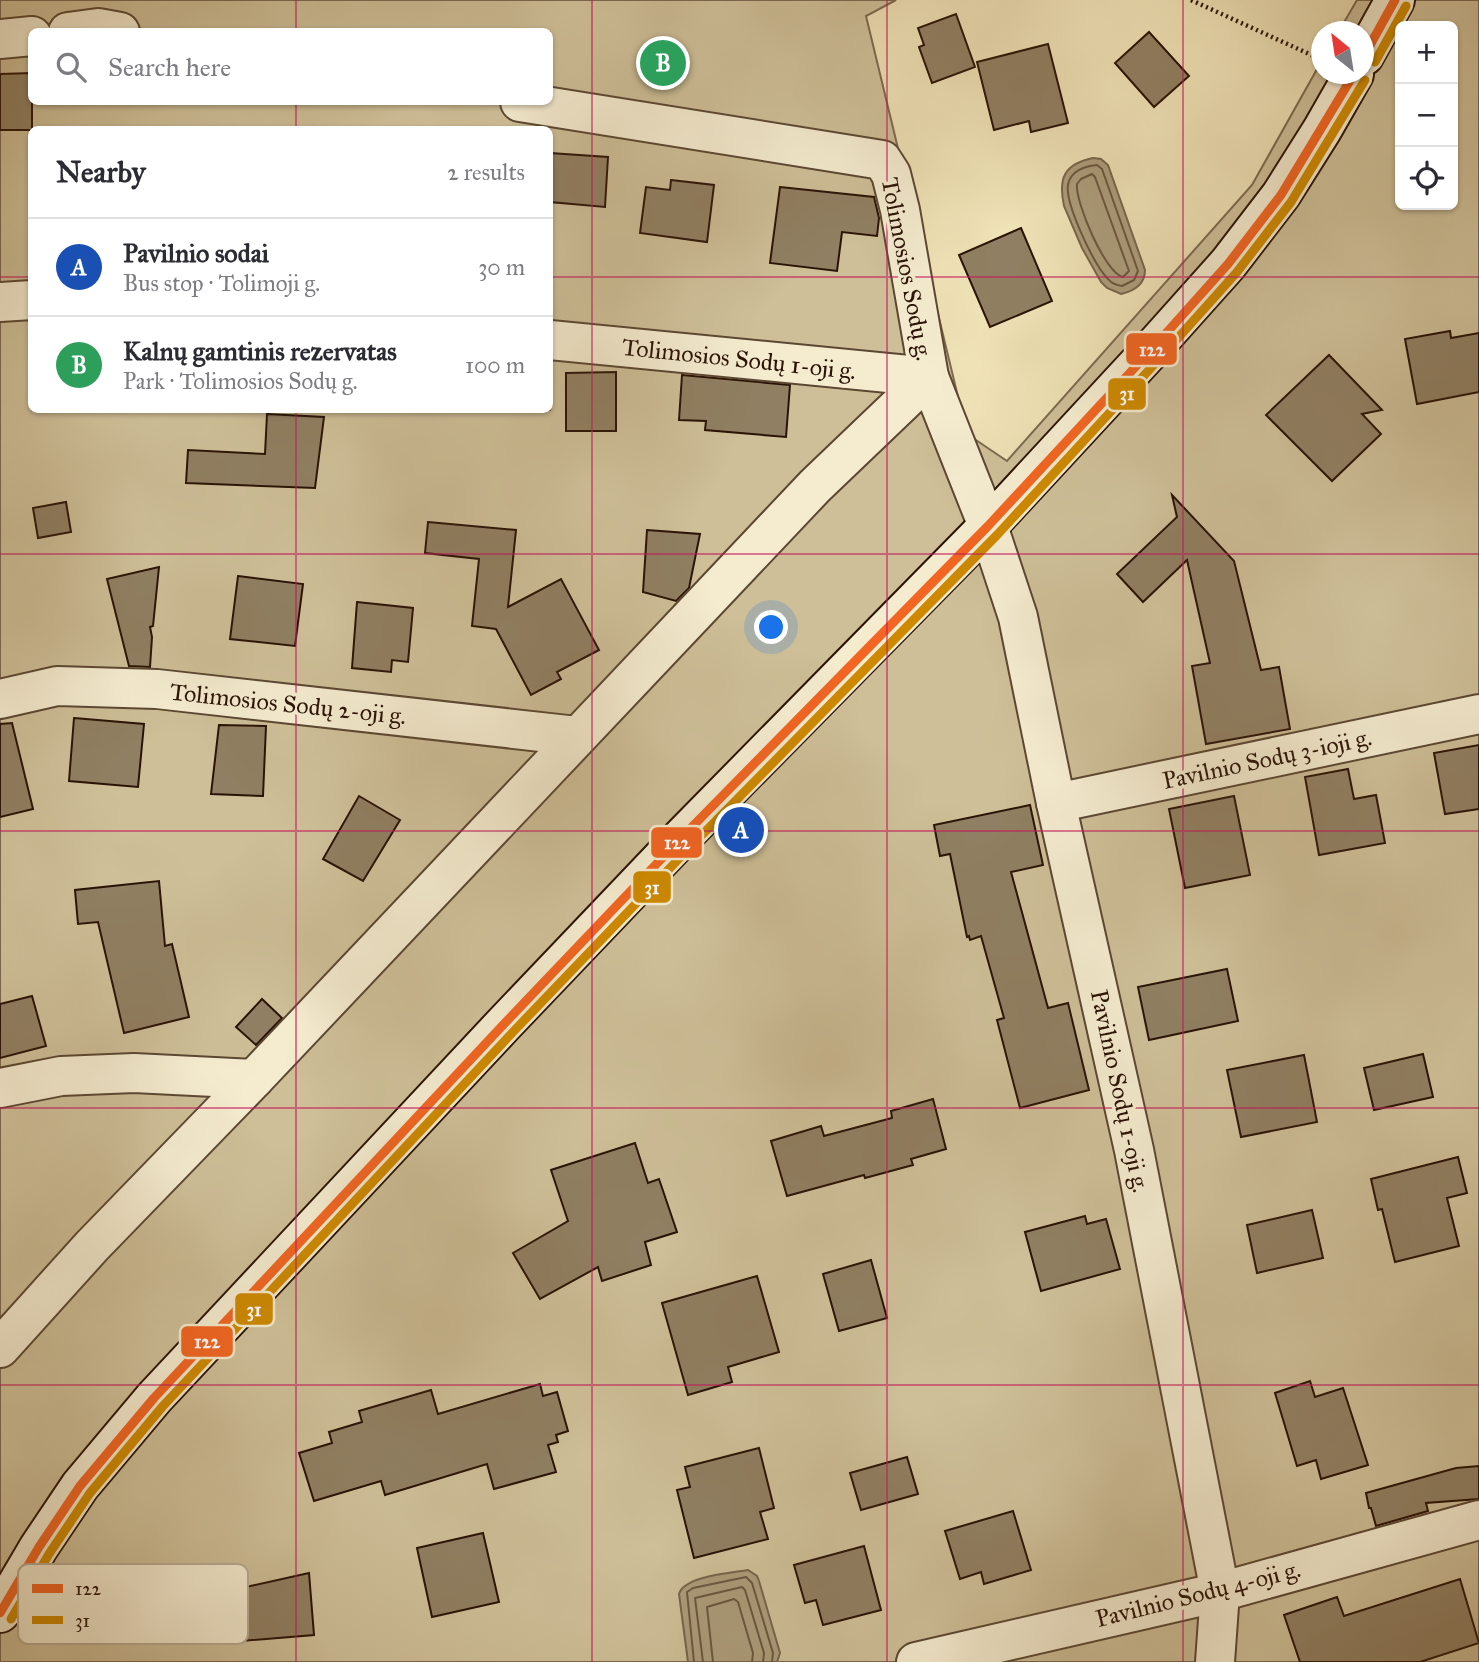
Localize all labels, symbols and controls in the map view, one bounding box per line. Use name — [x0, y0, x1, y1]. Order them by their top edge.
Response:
north arrow — [1311, 21, 1374, 84]
map controls — [1395, 21, 1458, 210]
button: + — [1395, 21, 1458, 84]
search box — [28, 28, 553, 105]
pin: B — [640, 37, 686, 89]
icon: search — [52, 48, 90, 86]
text: Search here — [108, 51, 231, 83]
button: − — [1395, 84, 1458, 147]
button: locate — [1395, 147, 1458, 210]
text: Nearby — [56, 154, 146, 190]
text: 2 results — [447, 158, 525, 186]
street label: Tolimosios Sodų g. — [875, 175, 939, 363]
text: Pavilnio sodai — [123, 237, 269, 269]
text: A — [71, 253, 87, 281]
text: 30 m — [478, 253, 525, 281]
text: Bus stop · Tolimoji g. — [123, 269, 320, 297]
street label: Tolimosios Sodų 1-oji g. — [621, 332, 857, 386]
line badge: 122 — [1125, 332, 1178, 366]
text: Kalnų gamtinis rezervatas — [123, 335, 397, 367]
text: 122 — [1139, 338, 1166, 361]
text: B — [71, 351, 87, 379]
text: 100 m — [465, 351, 525, 379]
text: Park · Tolimosios Sodų g. — [123, 367, 358, 395]
line badge: 31 — [1107, 377, 1147, 411]
text: 31 — [1119, 382, 1135, 406]
your location — [754, 610, 788, 644]
street label: Tolimosios Sodų 2-oji g. — [168, 677, 408, 731]
street label: Pavilnio Sodų 3-ioji g. — [1160, 722, 1374, 796]
pin: A — [718, 804, 764, 856]
line badge: 122 — [650, 826, 703, 859]
text: 122 — [664, 831, 691, 854]
line badge: 31 — [632, 870, 672, 904]
text: 31 — [644, 876, 660, 900]
street label: Pavilnio Sodų 1-oji g. — [1084, 987, 1156, 1195]
line badge: 31 — [234, 1292, 274, 1326]
text: 31 — [246, 1298, 262, 1322]
line badge: 122 — [180, 1325, 234, 1358]
text: 122 — [194, 1330, 221, 1353]
street label: Pavilnio Sodų 4-oji g. — [1092, 1554, 1304, 1634]
legend — [18, 1564, 248, 1644]
text: 122 — [75, 1577, 102, 1600]
text: 31 — [75, 1609, 90, 1632]

